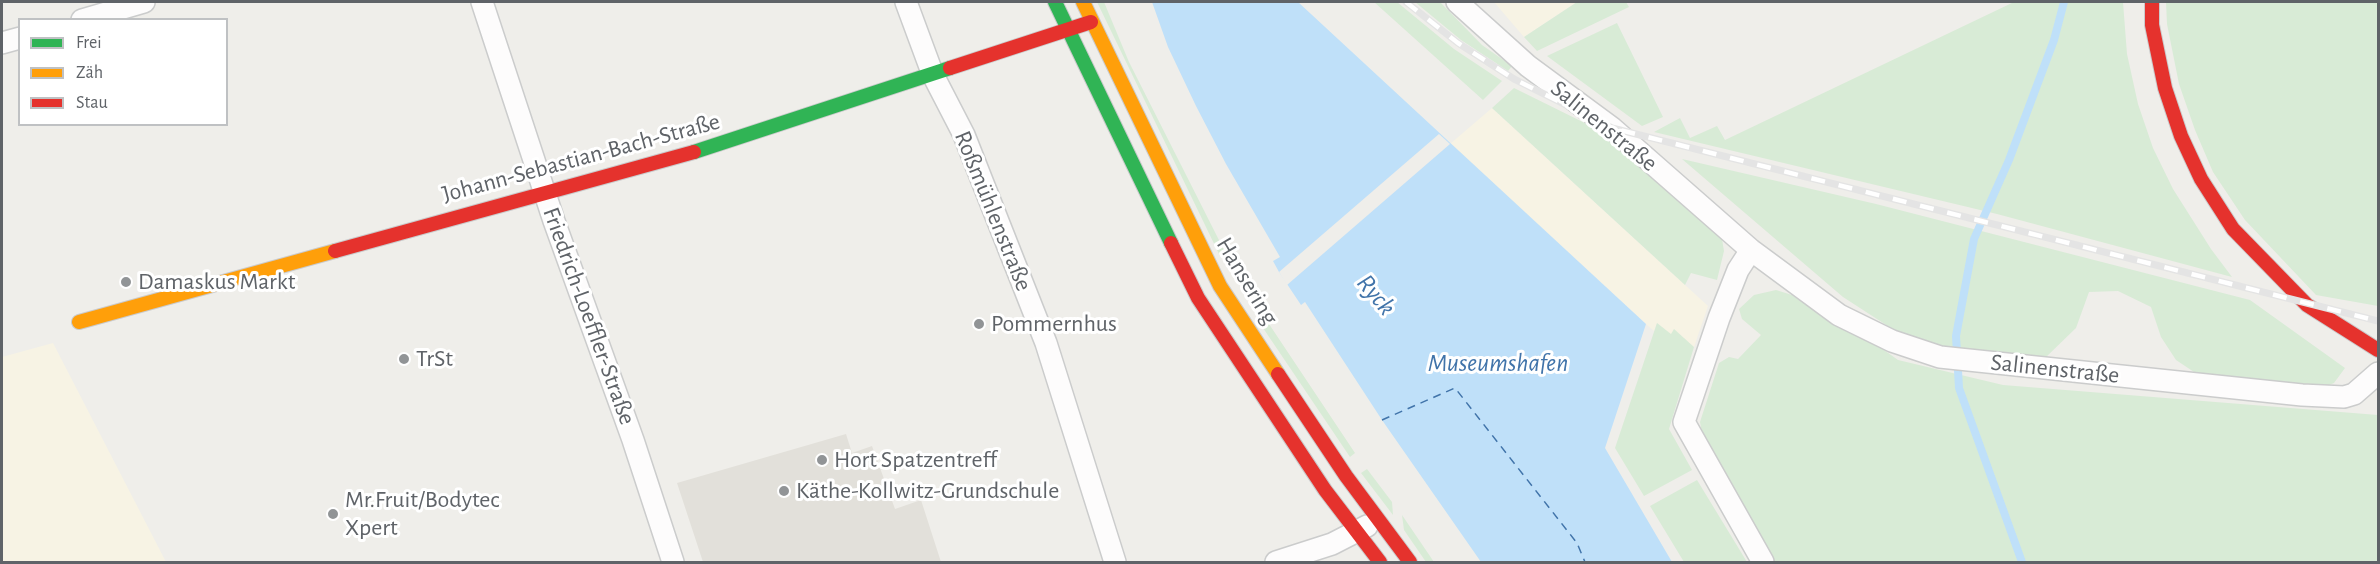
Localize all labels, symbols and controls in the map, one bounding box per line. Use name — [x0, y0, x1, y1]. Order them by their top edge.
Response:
legend — [18, 18, 228, 126]
text: Frei — [76, 34, 102, 52]
text: Zäh — [76, 64, 103, 82]
street label: Salinenstraße — [1545, 74, 1663, 178]
text: Stau — [76, 94, 108, 112]
street label: Johann-Sebastian-Bach-Straße — [439, 107, 723, 209]
street label: Roßmühlenstraße — [948, 127, 1038, 295]
street label: Friedrich-Loeffler-Straße — [536, 203, 642, 429]
street label: Hansering — [1210, 232, 1284, 330]
place label: Damaskus Markt — [138, 268, 295, 296]
water label: Ryck — [1350, 268, 1402, 322]
marker: Damaskus Markt — [119, 275, 133, 289]
place label: Pommernhus — [991, 310, 1117, 338]
marker: Pommernhus — [972, 317, 986, 331]
place label: TrSt — [416, 345, 453, 373]
water label: Museumshafen — [1428, 347, 1568, 379]
street label: Salinenstraße — [1989, 348, 2121, 390]
marker: TrSt — [397, 352, 411, 366]
place label: Hort Spatzentreff — [834, 446, 997, 474]
marker: Hort Spatzentreff — [815, 453, 829, 467]
place label: Käthe-Kollwitz-Grundschule — [796, 477, 1059, 505]
marker: Käthe-Kollwitz-Grundschule — [777, 484, 791, 498]
place label: Mr.Fruit/Bodytec Xpert — [345, 486, 500, 542]
marker: Mr.Fruit/Bodytec Xpert — [326, 507, 340, 521]

